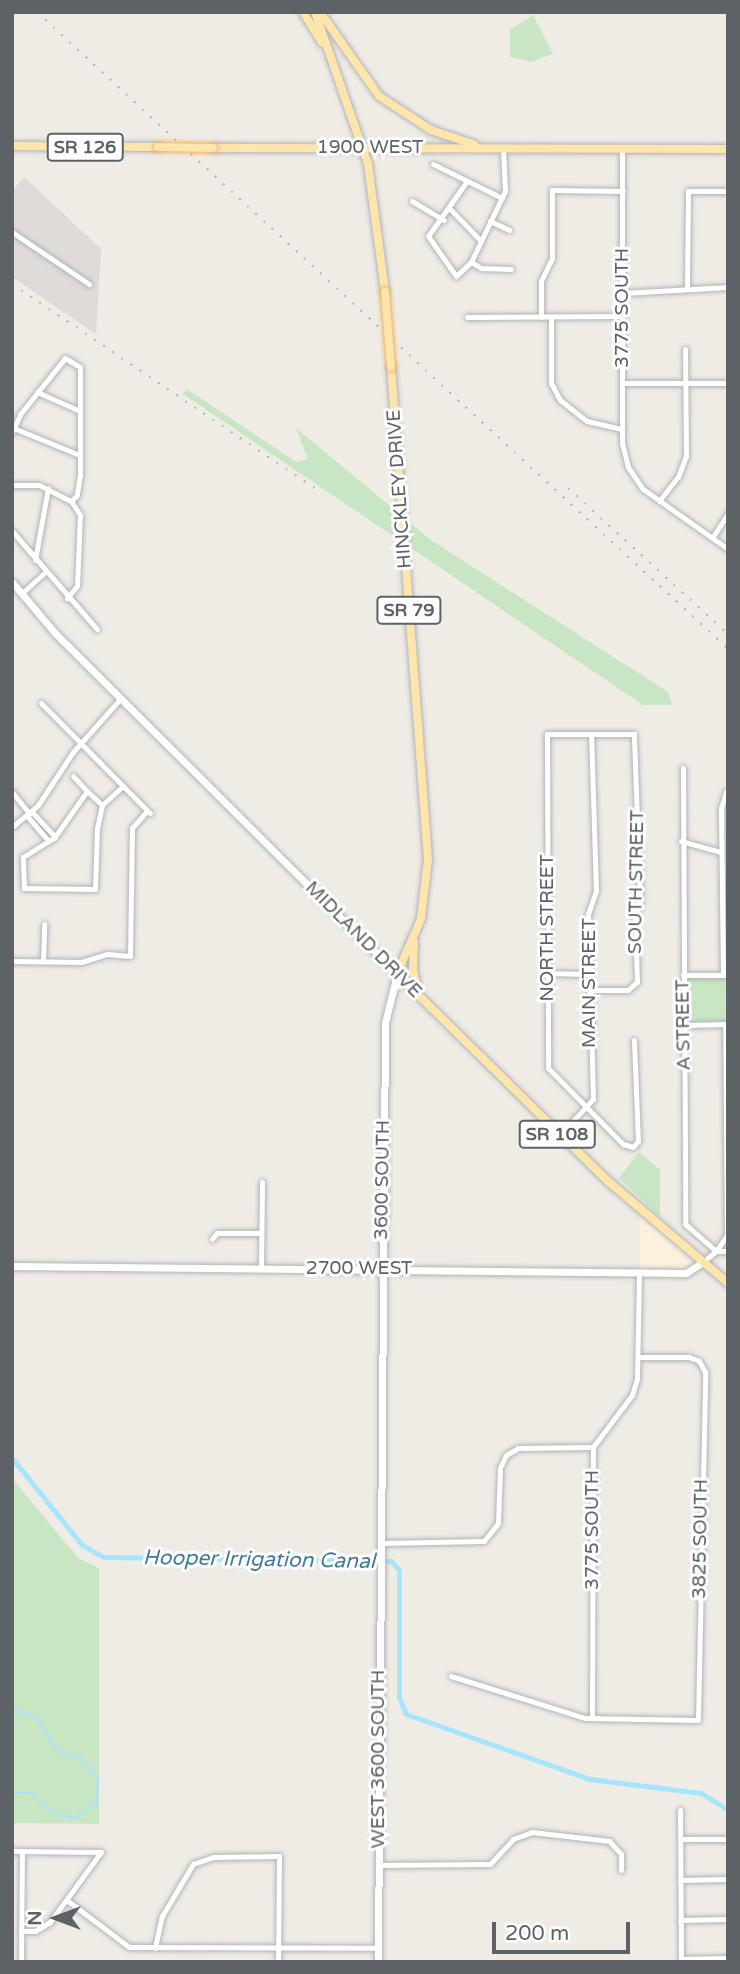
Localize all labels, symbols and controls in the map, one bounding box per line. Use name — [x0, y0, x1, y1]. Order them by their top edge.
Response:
road number: SR 126 — [46, 132, 124, 162]
street label: 1900 WEST — [317, 137, 423, 159]
street label: 3775 SOUTH — [612, 248, 634, 368]
street label: HINCKLEY DRIVE — [383, 409, 417, 569]
road number: SR 79 — [376, 596, 442, 624]
street label: SOUTH STREET — [624, 810, 650, 954]
street label: NORTH STREET — [537, 855, 559, 1001]
street label: MIDLAND DRIVE — [300, 877, 426, 1003]
street label: MAIN STREET — [579, 918, 601, 1048]
street label: A STREET — [672, 979, 696, 1071]
street label: 3600 SOUTH — [371, 1120, 395, 1240]
road number: SR 108 — [518, 1120, 596, 1148]
street label: 2700 WEST — [306, 1258, 412, 1280]
street label: 3775 SOUTH — [582, 1470, 604, 1590]
street label: 3825 SOUTH — [689, 1479, 713, 1599]
water label: Hooper Irrigation Canal — [143, 1545, 375, 1575]
street label: WEST 3600 SOUTH — [368, 1670, 390, 1848]
north arrow — [21, 1883, 91, 1953]
scale bar — [495, 1908, 633, 1952]
text: N — [24, 1910, 46, 1926]
text: 200 m — [505, 1921, 569, 1946]

